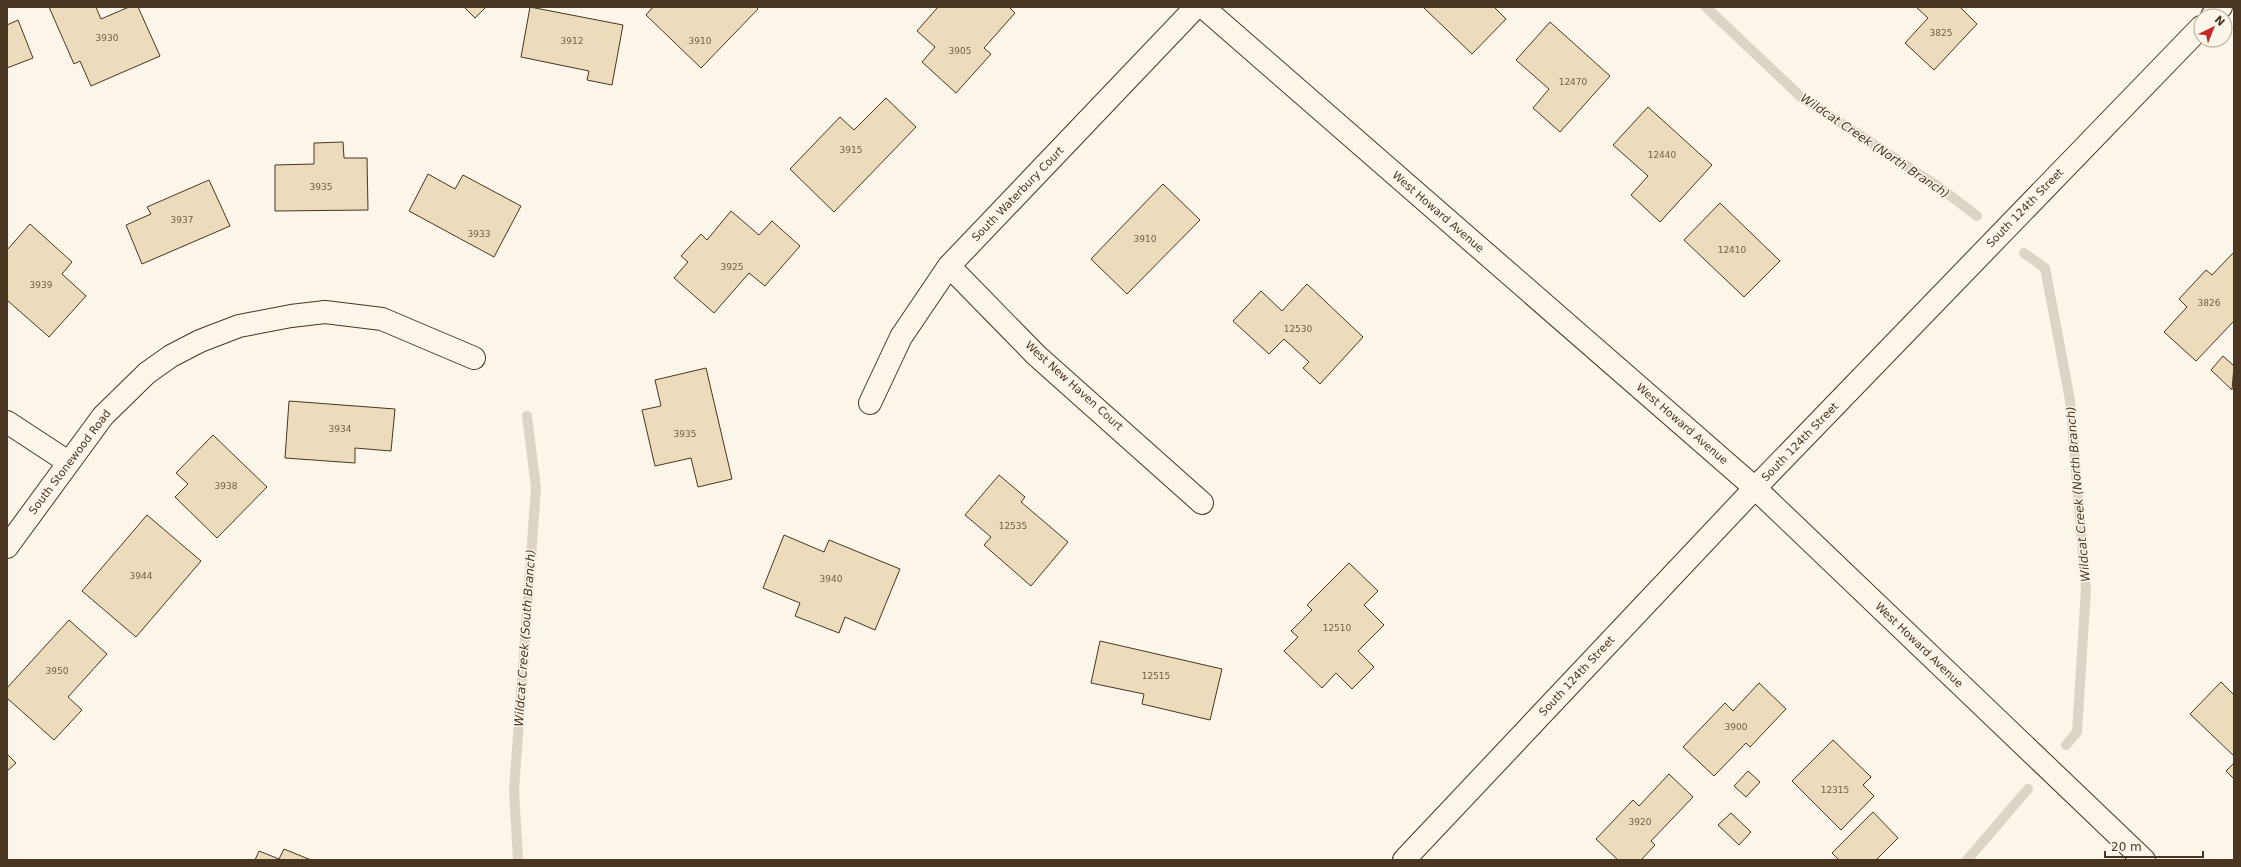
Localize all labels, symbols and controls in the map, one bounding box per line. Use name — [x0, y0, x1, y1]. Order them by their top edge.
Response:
north arrow — [2193, 8, 2233, 48]
text: N — [2212, 13, 2227, 29]
house number: 3825 — [1930, 28, 1952, 38]
house number: 3930 — [96, 33, 119, 43]
house number: 3912 — [561, 36, 583, 46]
house number: 3910 — [689, 36, 712, 46]
house number: 3905 — [949, 46, 971, 56]
house number: 12470 — [1559, 77, 1588, 87]
water label: Wildcat Creek (North Branch) — [1798, 91, 1952, 201]
street label: South Waterbury Court — [969, 143, 1067, 244]
house number: 3915 — [840, 145, 862, 155]
house number: 12440 — [1648, 150, 1677, 160]
street label: South 124th Street — [1984, 165, 2067, 250]
street label: West Howard Avenue — [1390, 169, 1487, 255]
house number: 3935 — [310, 182, 332, 192]
house number: 3937 — [171, 215, 193, 225]
house number: 3933 — [468, 229, 490, 239]
house number: 3910 — [1134, 234, 1157, 244]
house number: 12410 — [1718, 245, 1747, 255]
house number: 3925 — [721, 262, 743, 272]
house number: 3939 — [30, 280, 53, 290]
house number: 3826 — [2198, 298, 2221, 308]
house number: 12530 — [1284, 324, 1313, 334]
street label: West New Haven Court — [1022, 339, 1126, 434]
street label: West Howard Avenue — [1634, 381, 1731, 467]
street label: South 124th Street — [1759, 399, 1842, 484]
water label: Wildcat Creek (North Branch) — [2063, 405, 2093, 583]
street label: South Stonewood Road — [26, 407, 114, 517]
house number: 3934 — [329, 424, 352, 434]
house number: 3935 — [674, 429, 696, 439]
house number: 3938 — [215, 481, 238, 491]
house number: 12535 — [999, 521, 1027, 531]
water label: Wildcat Creek (South Branch) — [512, 549, 538, 727]
house number: 3944 — [130, 571, 153, 581]
house number: 3940 — [820, 574, 843, 584]
street label: West Howard Avenue — [1872, 600, 1966, 690]
house number: 12510 — [1323, 623, 1352, 633]
street label: South 124th Street — [1537, 633, 1618, 719]
house number: 3950 — [46, 666, 69, 676]
house number: 12515 — [1142, 671, 1170, 681]
house number: 3900 — [1725, 722, 1748, 732]
house number: 12315 — [1821, 785, 1849, 795]
house number: 3920 — [1629, 817, 1652, 827]
scale bar — [2105, 833, 2203, 859]
text: 20 m — [2111, 840, 2142, 854]

